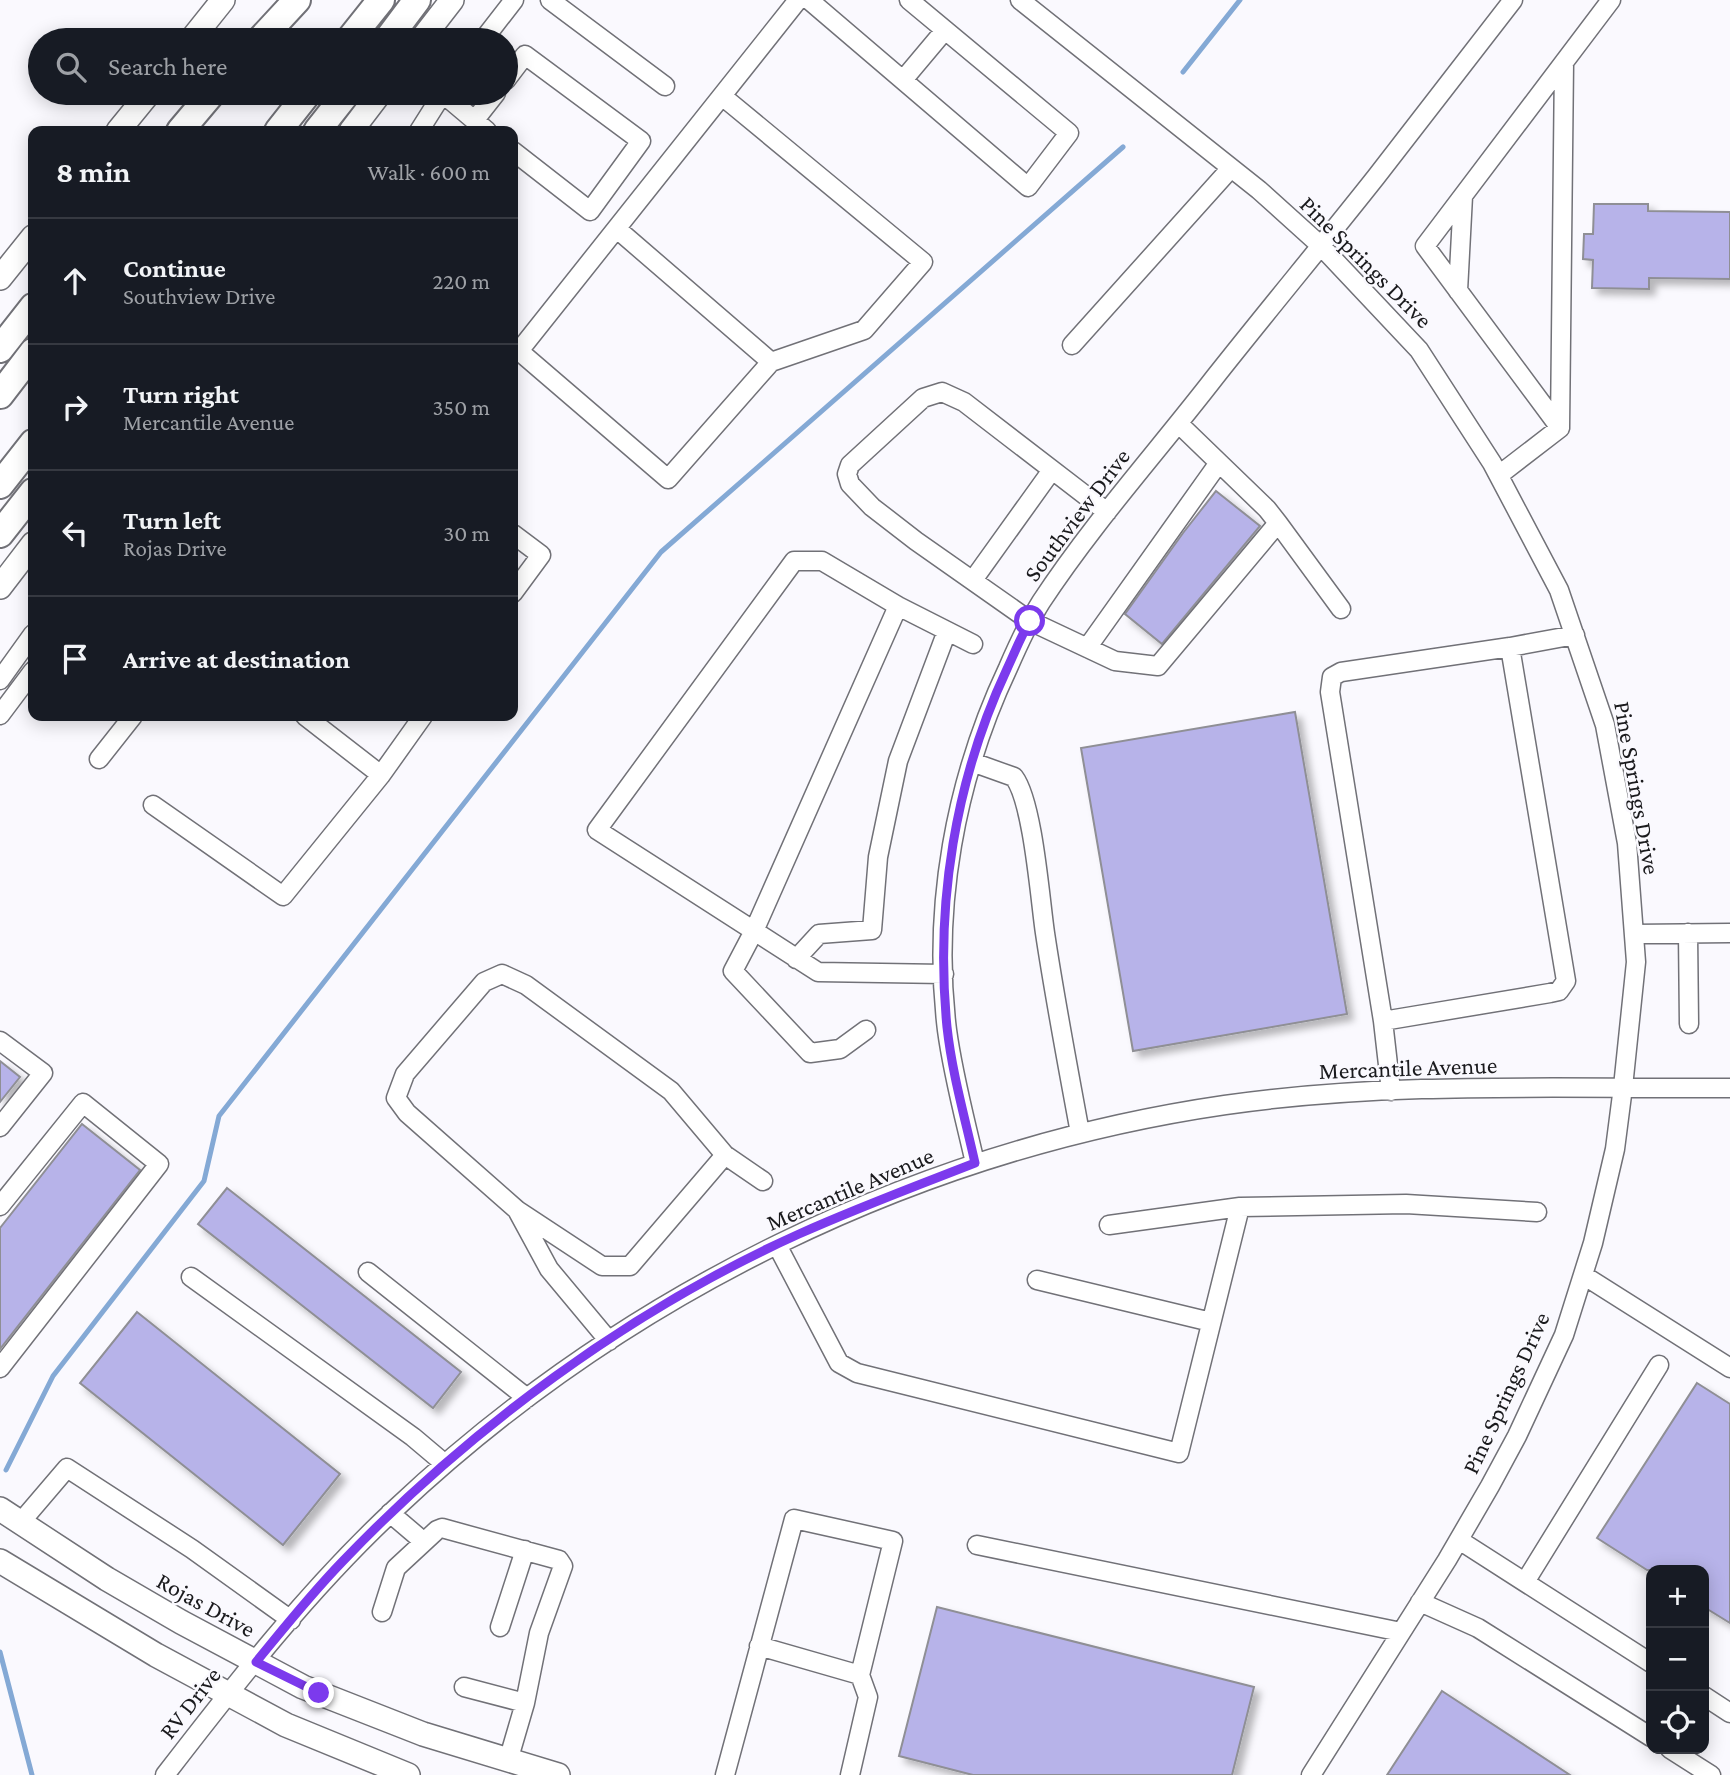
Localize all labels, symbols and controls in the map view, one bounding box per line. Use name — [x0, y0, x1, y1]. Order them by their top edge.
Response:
search box — [28, 28, 518, 105]
icon: search — [52, 48, 90, 86]
text: Search here — [108, 52, 227, 81]
text: 8 min — [56, 155, 131, 188]
text: Walk · 600 m — [368, 159, 490, 185]
street label: Pine Springs Drive — [1295, 190, 1438, 333]
text: Continue — [123, 254, 226, 283]
icon: ahead — [56, 262, 94, 300]
text: 220 m — [432, 268, 490, 294]
text: Southview Drive — [123, 283, 275, 309]
text: Turn right — [123, 380, 239, 409]
icon: right — [56, 388, 94, 426]
text: 350 m — [432, 394, 490, 420]
text: Mercantile Avenue — [123, 409, 294, 435]
street label: Southview Drive — [1018, 443, 1135, 586]
text: Turn left — [123, 506, 221, 535]
icon: left — [56, 514, 94, 552]
text: 30 m — [443, 520, 490, 546]
text: Rojas Drive — [123, 535, 227, 561]
route start — [1014, 605, 1045, 636]
icon: arrive — [56, 640, 94, 678]
text: Arrive at destination — [123, 645, 350, 674]
street label: Pine Springs Drive — [1609, 699, 1666, 877]
street label: Mercantile Avenue — [1318, 1051, 1498, 1084]
street label: Mercantile Avenue — [762, 1141, 937, 1236]
street label: Pine Springs Drive — [1456, 1308, 1555, 1478]
map controls — [1646, 1565, 1709, 1754]
button: + — [1646, 1565, 1709, 1628]
street label: Rojas Drive — [152, 1567, 260, 1643]
button: − — [1646, 1628, 1709, 1691]
street label: RV Drive — [153, 1662, 226, 1744]
route end — [303, 1677, 334, 1708]
button: locate — [1646, 1691, 1709, 1754]

